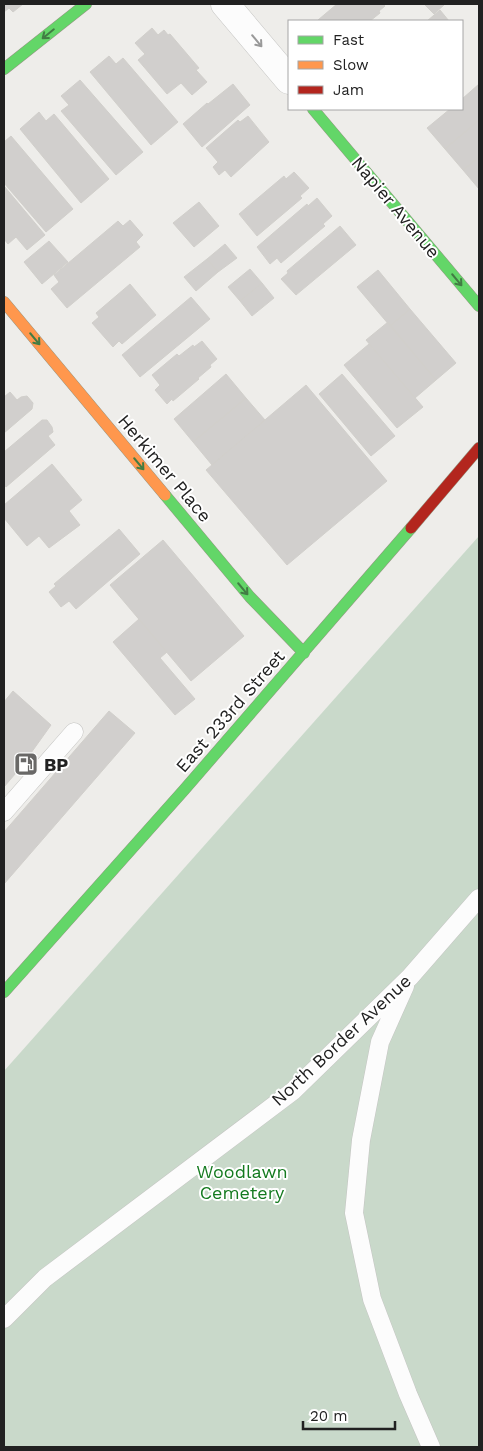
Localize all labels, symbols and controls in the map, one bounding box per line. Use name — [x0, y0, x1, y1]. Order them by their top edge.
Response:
legend — [288, 20, 463, 110]
one-way arrow — [42, 29, 55, 40]
text: Fast — [333, 31, 365, 49]
one-way arrow — [251, 34, 262, 47]
text: Slow — [333, 56, 369, 74]
text: Jam — [333, 81, 364, 99]
street label: Napier Avenue — [348, 152, 444, 262]
one-way arrow — [452, 273, 463, 286]
one-way arrow — [29, 332, 40, 345]
street label: Herkimer Place — [114, 410, 216, 526]
one-way arrow — [133, 457, 144, 470]
one-way arrow — [238, 582, 249, 595]
street label: East 233rd Street — [171, 645, 289, 776]
fuel station icon: BP — [13, 751, 39, 777]
place label: BP — [44, 754, 68, 775]
street label: North Border Avenue — [267, 970, 415, 1110]
park label: Woodlawn Cemetery — [196, 1161, 288, 1203]
scale bar — [303, 1398, 396, 1430]
text: 20 m — [310, 1407, 348, 1425]

